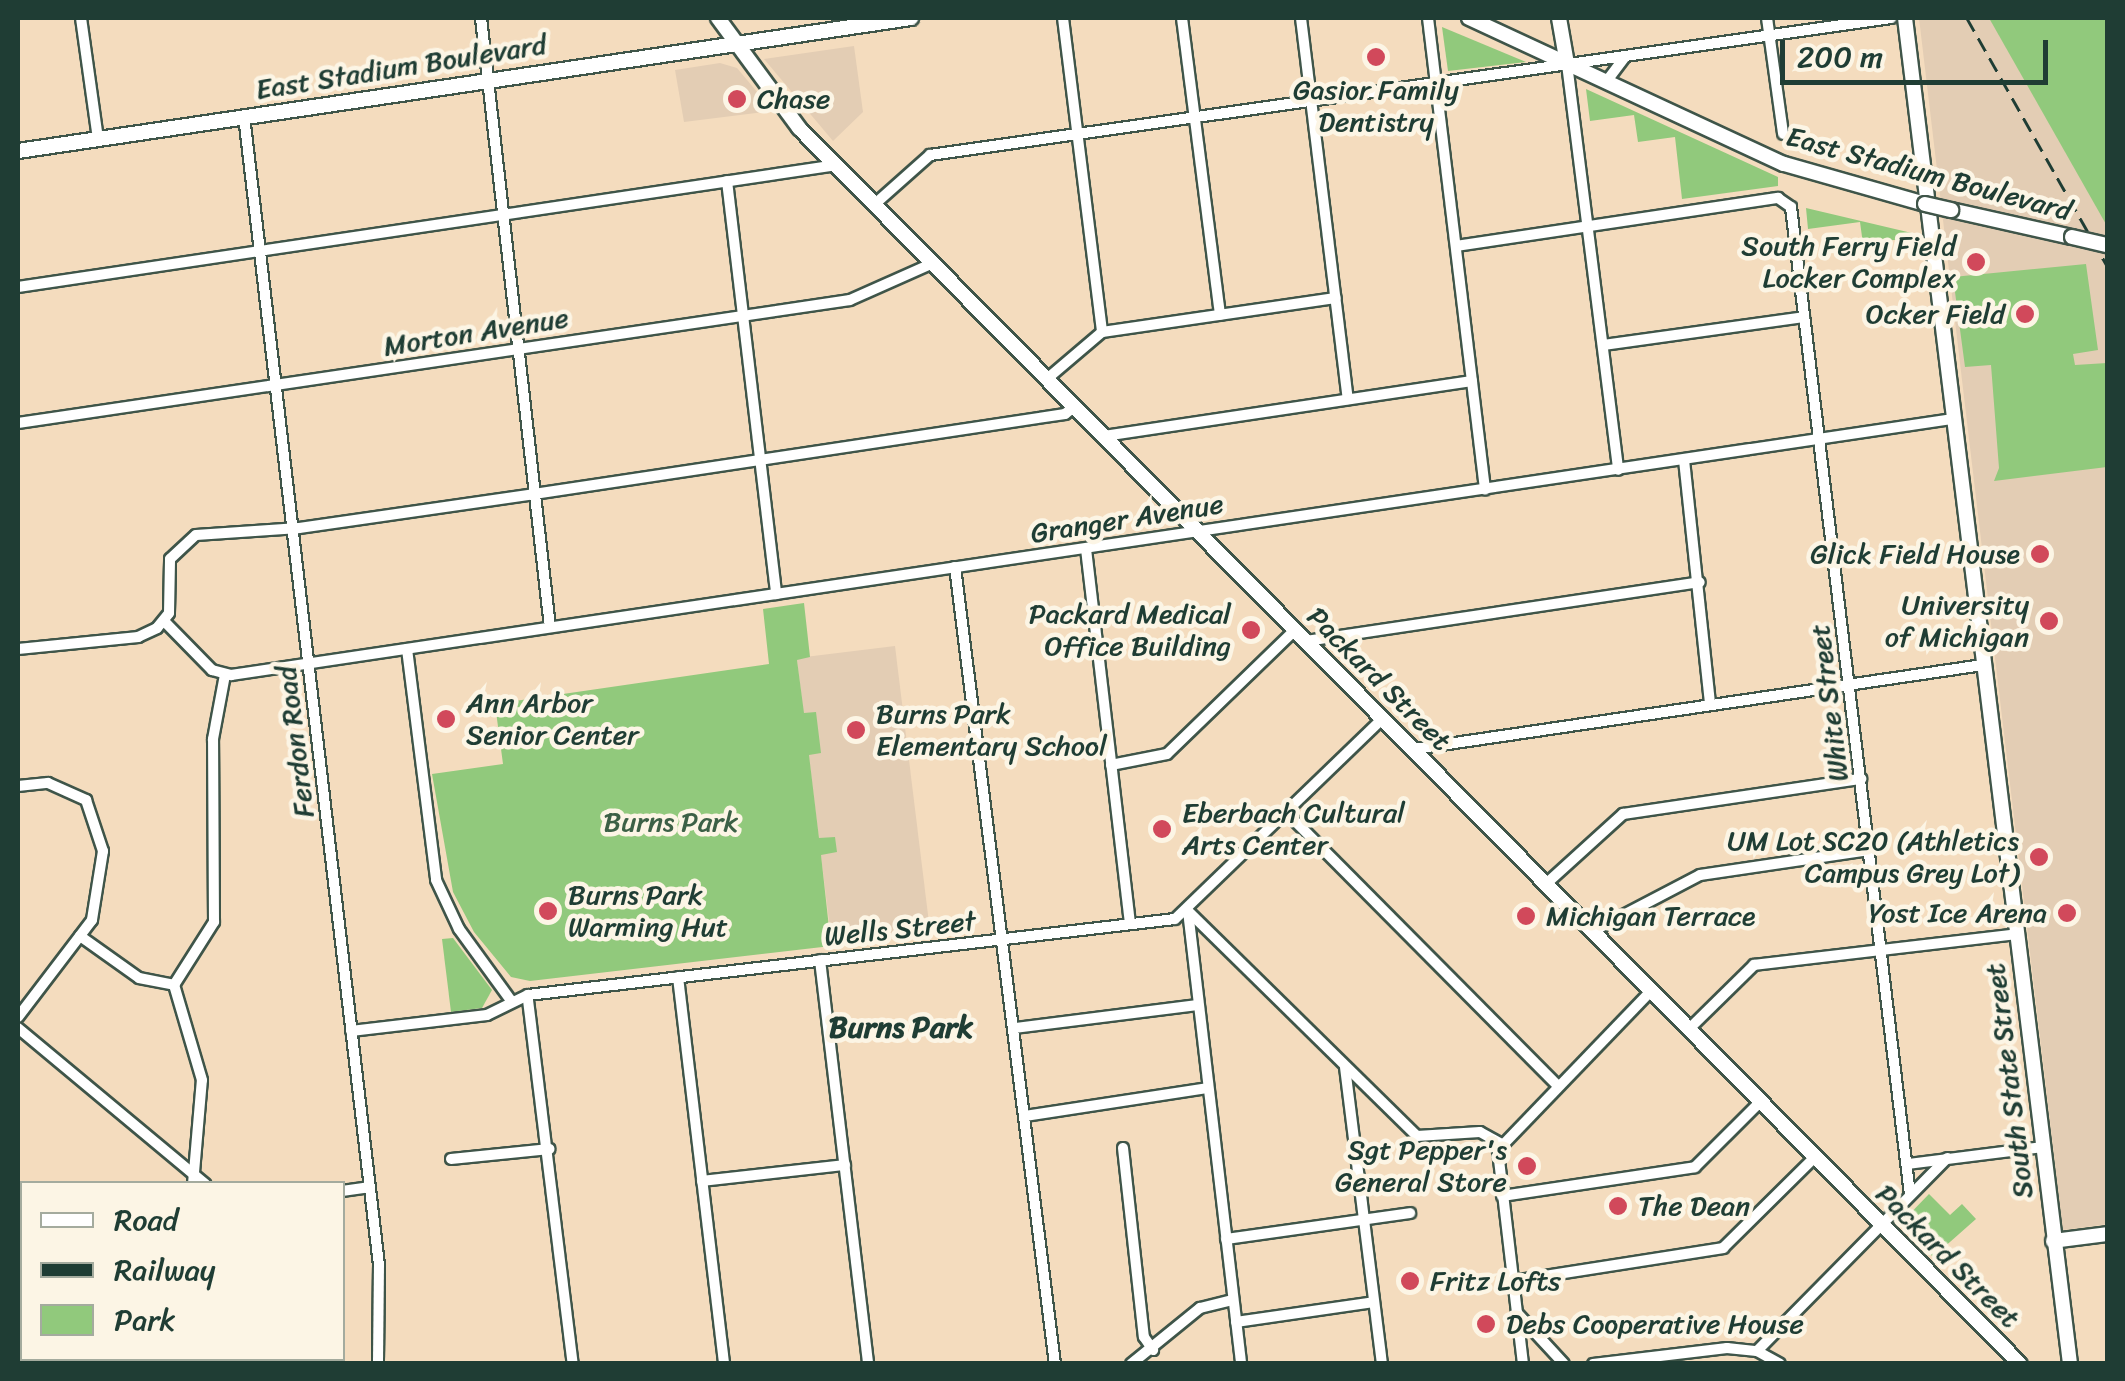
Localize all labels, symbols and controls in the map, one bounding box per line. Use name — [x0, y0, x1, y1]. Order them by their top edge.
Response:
scale bar — [1785, 20, 2052, 82]
street label: East Stadium Boulevard — [253, 27, 549, 107]
text: 200 m — [1797, 30, 1883, 84]
marker: Gasior Family Dentistry — [1365, 46, 1387, 68]
place label: Gasior Family Dentistry — [1293, 73, 1459, 139]
place label: Chase — [757, 82, 830, 116]
marker: Chase — [726, 88, 748, 110]
street label: East Stadium Boulevard — [1783, 120, 2075, 228]
place label: South Ferry Field Locker Complex — [1741, 229, 1956, 295]
marker: South Ferry Field Locker Complex — [1965, 251, 1987, 273]
place label: Ocker Field — [1865, 297, 2005, 331]
street label: Morton Avenue — [381, 301, 571, 363]
marker: Ocker Field — [2014, 303, 2036, 325]
street label: Granger Avenue — [1028, 487, 1226, 551]
place label: Glick Field House — [1808, 537, 2020, 571]
marker: Glick Field House — [2029, 543, 2051, 565]
place label: University of Michigan — [1885, 588, 2029, 654]
place label: Packard Medical Office Building — [1028, 597, 1231, 663]
street label: Packard Street — [1300, 600, 1458, 758]
marker: University of Michigan — [2038, 610, 2060, 632]
marker: Packard Medical Office Building — [1240, 619, 1262, 641]
street label: White Street — [1803, 622, 1855, 784]
street label: Ferdon Road — [269, 664, 321, 820]
place label: Ann Arbor Senior Center — [466, 686, 638, 752]
place label: Burns Park Elementary School — [876, 697, 1107, 763]
marker: Ann Arbor Senior Center — [435, 708, 457, 730]
marker: Burns Park Elementary School — [845, 719, 867, 741]
place label: Eberbach Cultural Arts Center — [1182, 796, 1405, 862]
park label: Burns Park — [603, 805, 739, 839]
marker: Eberbach Cultural Arts Center — [1151, 818, 1173, 840]
place label: UM Lot SC20 (Athletics Campus Grey Lot) — [1724, 824, 2019, 890]
marker: UM Lot SC20 (Athletics Campus Grey Lot) — [2028, 846, 2050, 868]
place label: Burns Park Warming Hut — [568, 878, 728, 944]
place label: Yost Ice Arena — [1868, 896, 2047, 930]
place label: Michigan Terrace — [1546, 899, 1755, 933]
marker: Burns Park Warming Hut — [537, 900, 559, 922]
marker: Yost Ice Arena — [2056, 902, 2078, 924]
street label: Wells Street — [823, 904, 977, 954]
marker: Michigan Terrace — [1515, 905, 1537, 927]
street label: South State Street — [1978, 960, 2040, 1202]
district label: Burns Park — [828, 1009, 974, 1045]
place label: Sgt Pepper's General Store — [1335, 1133, 1507, 1199]
marker: Sgt Pepper's General Store — [1516, 1155, 1538, 1177]
street label: Packard Street — [1869, 1177, 2027, 1335]
legend — [20, 1181, 345, 1361]
place label: The Dean — [1638, 1189, 1750, 1223]
text: Road — [114, 1193, 178, 1247]
marker: The Dean — [1607, 1195, 1629, 1217]
text: Railway — [114, 1243, 215, 1297]
place label: Fritz Lofts — [1430, 1264, 1561, 1298]
marker: Fritz Lofts — [1399, 1270, 1421, 1292]
text: Park — [114, 1293, 176, 1347]
place label: Debs Cooperative House — [1506, 1307, 1801, 1341]
marker: Debs Cooperative House — [1475, 1313, 1497, 1335]

